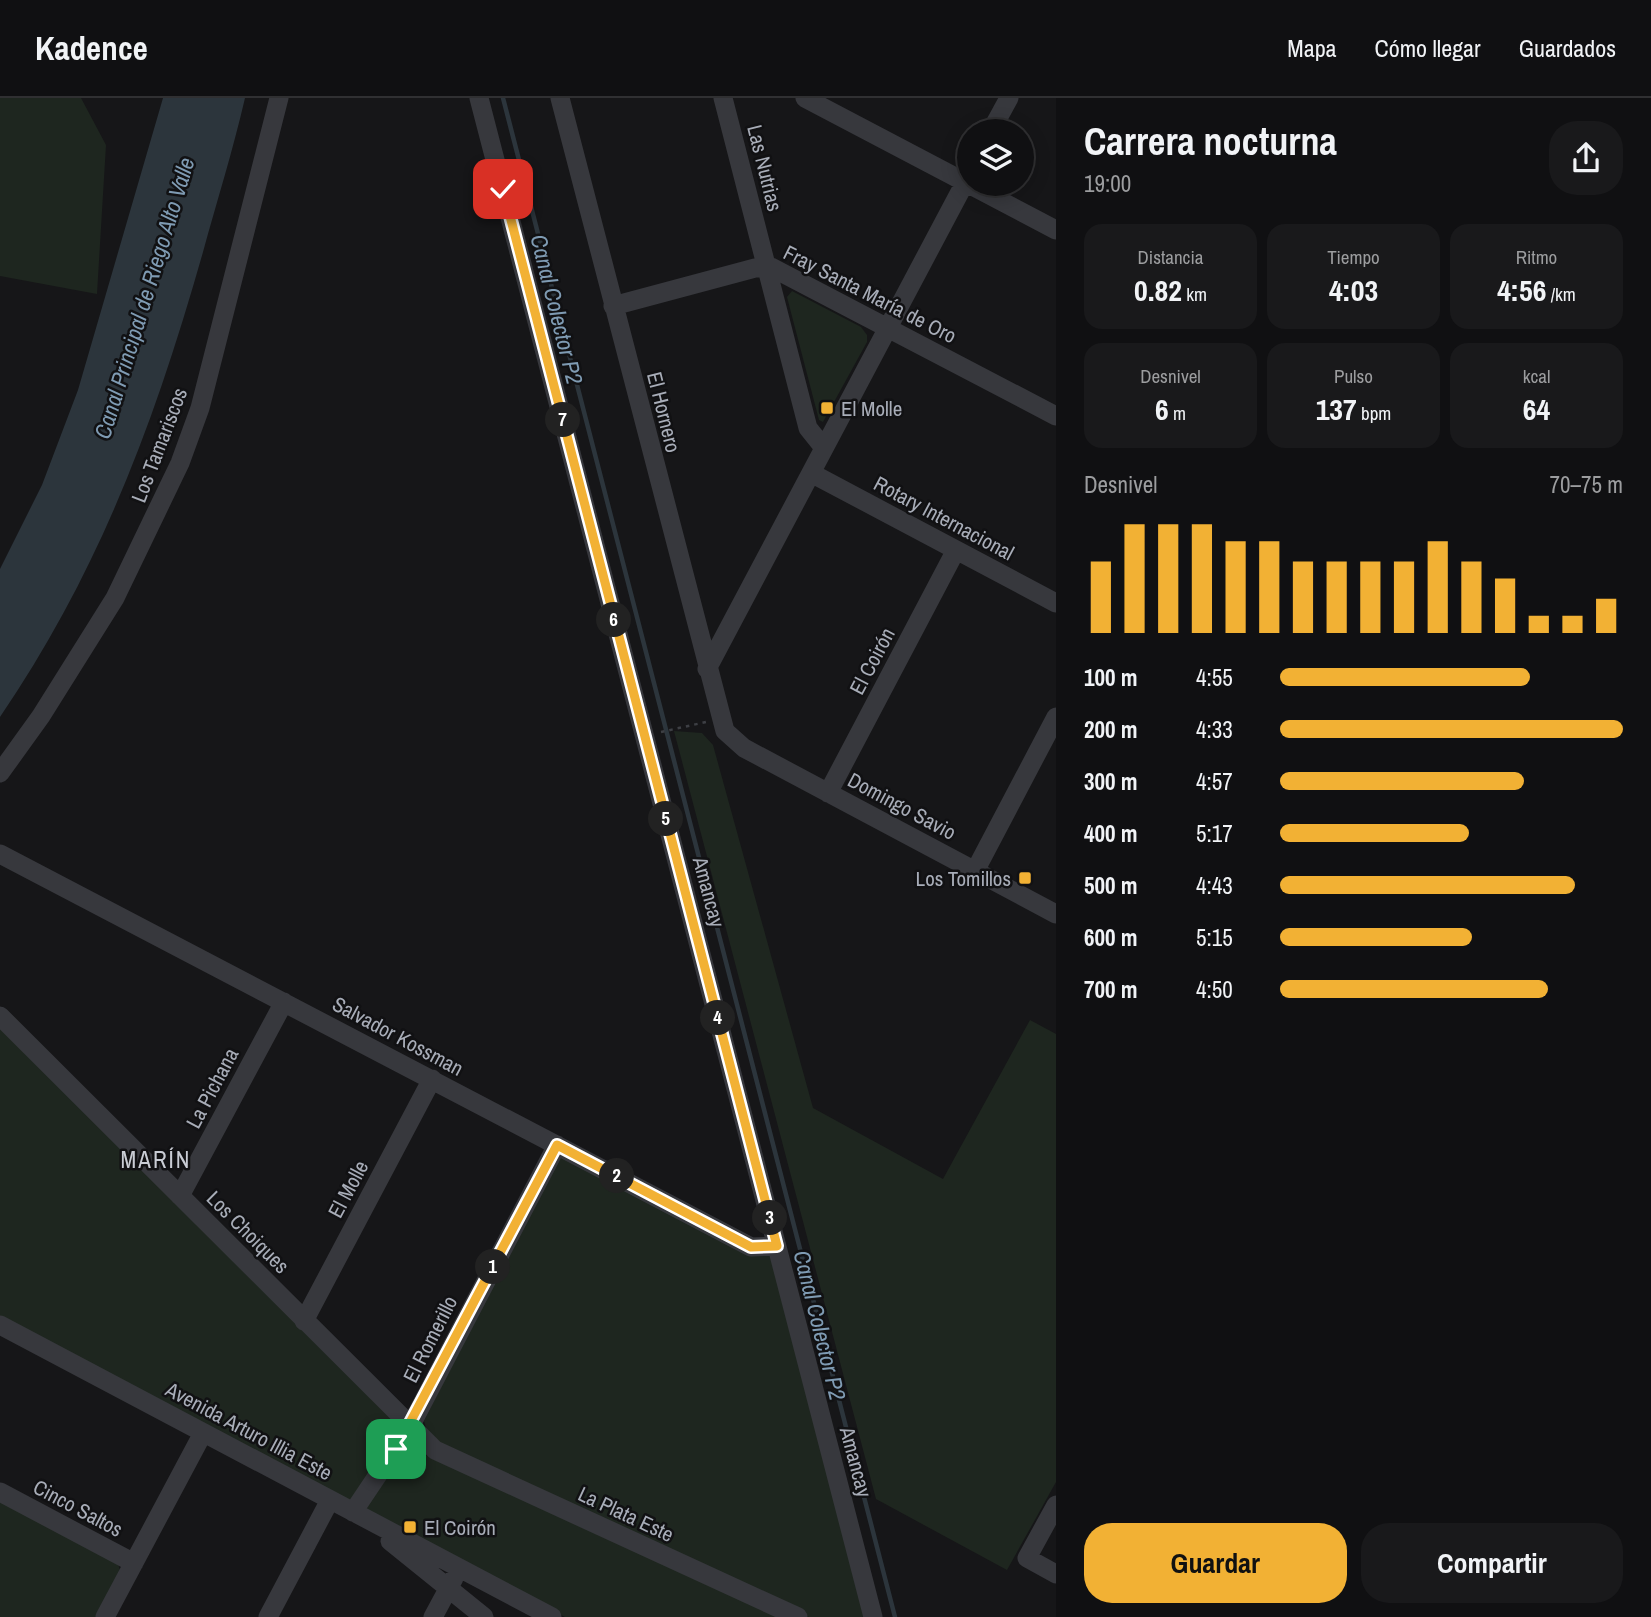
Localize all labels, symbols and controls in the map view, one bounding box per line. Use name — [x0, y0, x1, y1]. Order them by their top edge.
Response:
text: Kadence — [35, 26, 148, 70]
text: Mapa — [1287, 32, 1337, 64]
text: Cómo llegar — [1375, 32, 1481, 64]
text: Guardados — [1519, 32, 1616, 64]
text: Carrera nocturna — [1084, 116, 1337, 167]
map controls — [957, 119, 1034, 196]
button: layers — [957, 119, 1034, 196]
button: share — [1549, 121, 1623, 195]
street label: Las Nutrias — [740, 122, 790, 214]
water label: Canal Principal de Riego Alto Valle — [86, 154, 202, 442]
pin — [473, 159, 533, 219]
text: 19:00 — [1084, 168, 1131, 199]
icon: check — [484, 170, 522, 208]
water label: Canal Colector P2 — [523, 231, 591, 387]
street label: Fray Santa María de Oro — [779, 238, 961, 350]
text: Distancia — [1138, 244, 1203, 270]
text: Tiempo — [1327, 244, 1380, 270]
text: Ritmo — [1516, 244, 1557, 270]
text: 0.82 — [1134, 270, 1182, 310]
text: 4:03 — [1329, 270, 1378, 310]
text: 4:56 — [1497, 270, 1546, 310]
text: km — [1182, 281, 1207, 307]
text: /km — [1546, 281, 1576, 307]
text: Desnivel — [1140, 363, 1201, 389]
text: Pulso — [1334, 363, 1373, 389]
text: kcal — [1523, 363, 1550, 389]
street label: El Hornero — [640, 369, 688, 455]
street label: Los Tamariscos — [124, 383, 194, 507]
text: 6 — [1155, 389, 1169, 429]
text: 137 — [1316, 389, 1357, 429]
text: 64 — [1523, 389, 1550, 429]
place label: El Molle — [841, 394, 902, 423]
marker: El Molle — [819, 400, 835, 416]
text: m — [1169, 400, 1186, 426]
text: bpm — [1357, 400, 1391, 426]
pin: 7 — [546, 402, 580, 438]
text: 7 — [558, 406, 567, 432]
street label: Rotary Internacional — [869, 469, 1019, 567]
text: Desnivel — [1084, 469, 1157, 500]
text: 70–75 m — [1550, 469, 1623, 500]
pin: 6 — [596, 602, 632, 638]
text: 6 — [609, 606, 618, 632]
street label: El Coirón — [842, 623, 902, 699]
text: 100 m — [1084, 662, 1137, 693]
text: 4:55 — [1196, 662, 1233, 693]
text: 200 m — [1084, 714, 1137, 745]
text: 4:33 — [1196, 714, 1233, 745]
street label: Domingo Savio — [843, 765, 961, 847]
text: 300 m — [1084, 766, 1137, 797]
text: 4:57 — [1196, 766, 1233, 797]
pin: 5 — [648, 802, 684, 836]
text: 5 — [661, 805, 670, 831]
text: 400 m — [1084, 818, 1137, 849]
text: 5:17 — [1196, 818, 1233, 849]
street label: Amancay — [685, 853, 732, 931]
place label: Los Tomillos — [916, 864, 1011, 893]
marker: Los Tomillos — [1017, 870, 1033, 886]
text: 500 m — [1084, 870, 1137, 901]
text: 4:43 — [1196, 870, 1233, 901]
text: 600 m — [1084, 922, 1137, 953]
text: 5:15 — [1196, 922, 1233, 953]
text: 700 m — [1084, 974, 1137, 1005]
text: 4:50 — [1196, 974, 1233, 1005]
street label: Salvador Kossman — [327, 989, 469, 1083]
pin: 4 — [700, 1000, 736, 1035]
text: 4 — [713, 1004, 722, 1030]
street label: La Pichana — [179, 1042, 245, 1133]
district label: MARÍN — [121, 1144, 191, 1175]
street label: El Molle — [321, 1155, 375, 1223]
pin: 2 — [600, 1158, 634, 1194]
text: 2 — [612, 1162, 621, 1188]
street label: Los Choiques — [200, 1184, 296, 1280]
pin: 3 — [752, 1200, 788, 1236]
text: 3 — [765, 1204, 774, 1230]
water label: Canal Colector P2 — [786, 1247, 854, 1403]
pin: 1 — [476, 1250, 510, 1284]
text: 1 — [488, 1253, 497, 1279]
street label: El Romerillo — [396, 1291, 464, 1387]
street label: Avenida Arturo Illia Este — [160, 1374, 337, 1487]
pin — [366, 1419, 426, 1479]
street label: Amancay — [832, 1423, 879, 1501]
icon: arrive — [377, 1430, 415, 1468]
street label: Cinco Saltos — [28, 1472, 128, 1544]
street label: La Plata Este — [573, 1479, 679, 1549]
place label: El Coirón — [424, 1513, 496, 1542]
marker: El Coirón — [402, 1519, 418, 1535]
button: Guardar — [1084, 1523, 1347, 1603]
button: Compartir — [1361, 1523, 1623, 1603]

